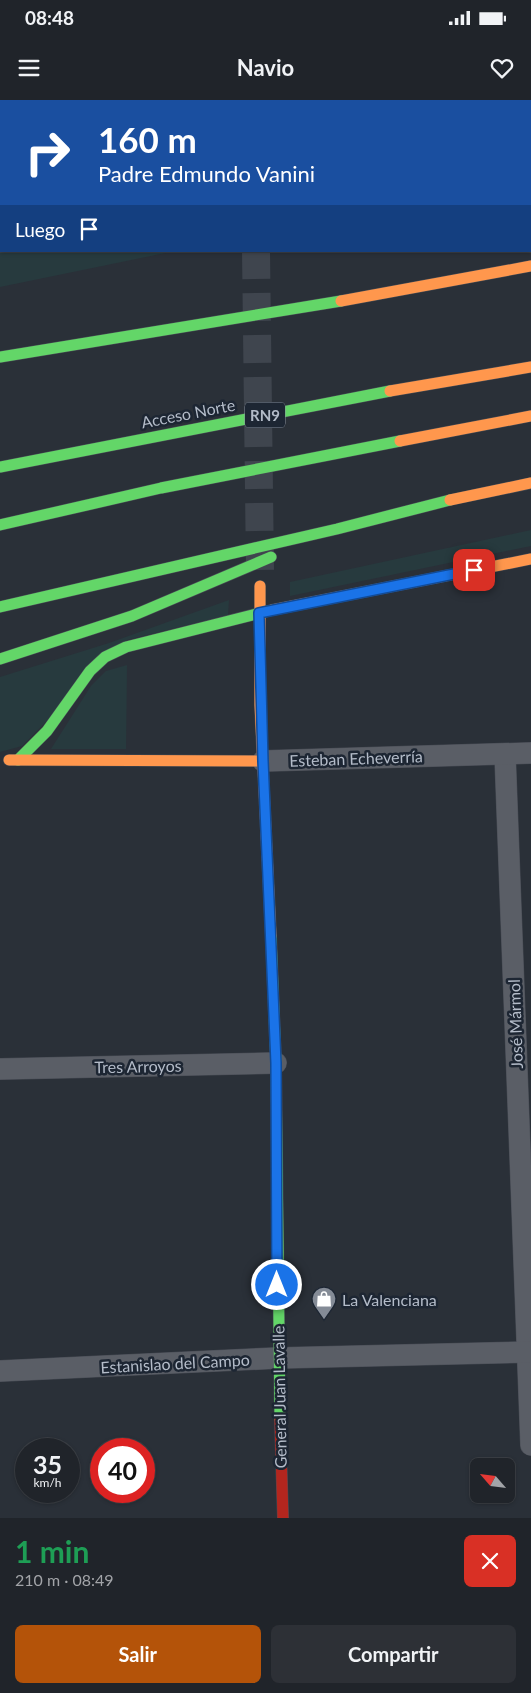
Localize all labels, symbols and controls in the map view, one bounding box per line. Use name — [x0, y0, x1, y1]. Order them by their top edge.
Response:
text: 08:48 — [25, 6, 74, 29]
icon: menu — [15, 54, 43, 82]
text: Navio — [237, 54, 294, 81]
icon: heart — [488, 54, 516, 82]
text: 160 m — [98, 118, 197, 160]
icon: right — [15, 120, 80, 185]
text: Padre Edmundo Vanini — [98, 160, 315, 187]
icon: arrive — [75, 215, 103, 243]
text: Luego — [15, 218, 65, 241]
street label: Acceso Norte — [139, 395, 237, 431]
road number: RN9 — [245, 402, 285, 428]
pin — [453, 549, 495, 591]
icon: arrive — [460, 556, 488, 584]
street label: Esteban Echeverría — [289, 746, 423, 770]
street label: José Mármol — [504, 979, 526, 1069]
street label: Tres Arroyos — [94, 1056, 182, 1076]
position arrow — [250, 1258, 302, 1310]
shop icon: La Valenciana — [311, 1286, 337, 1320]
place label: La Valenciana — [342, 1290, 437, 1309]
street label: General Juan Lavalle — [268, 1325, 290, 1469]
street label: Estanislao del Campo — [100, 1350, 250, 1376]
speed limit sign: 40 — [90, 1438, 155, 1503]
text: 35 — [33, 1449, 62, 1479]
north arrow — [470, 1458, 515, 1502]
map controls — [470, 1458, 515, 1503]
text: km/h — [33, 1475, 62, 1490]
text: 1 min — [15, 1533, 89, 1569]
button: close — [464, 1535, 516, 1587]
text: 210 m · 08:49 — [15, 1570, 114, 1589]
button: Salir — [15, 1625, 261, 1683]
button: Compartir — [271, 1625, 516, 1683]

